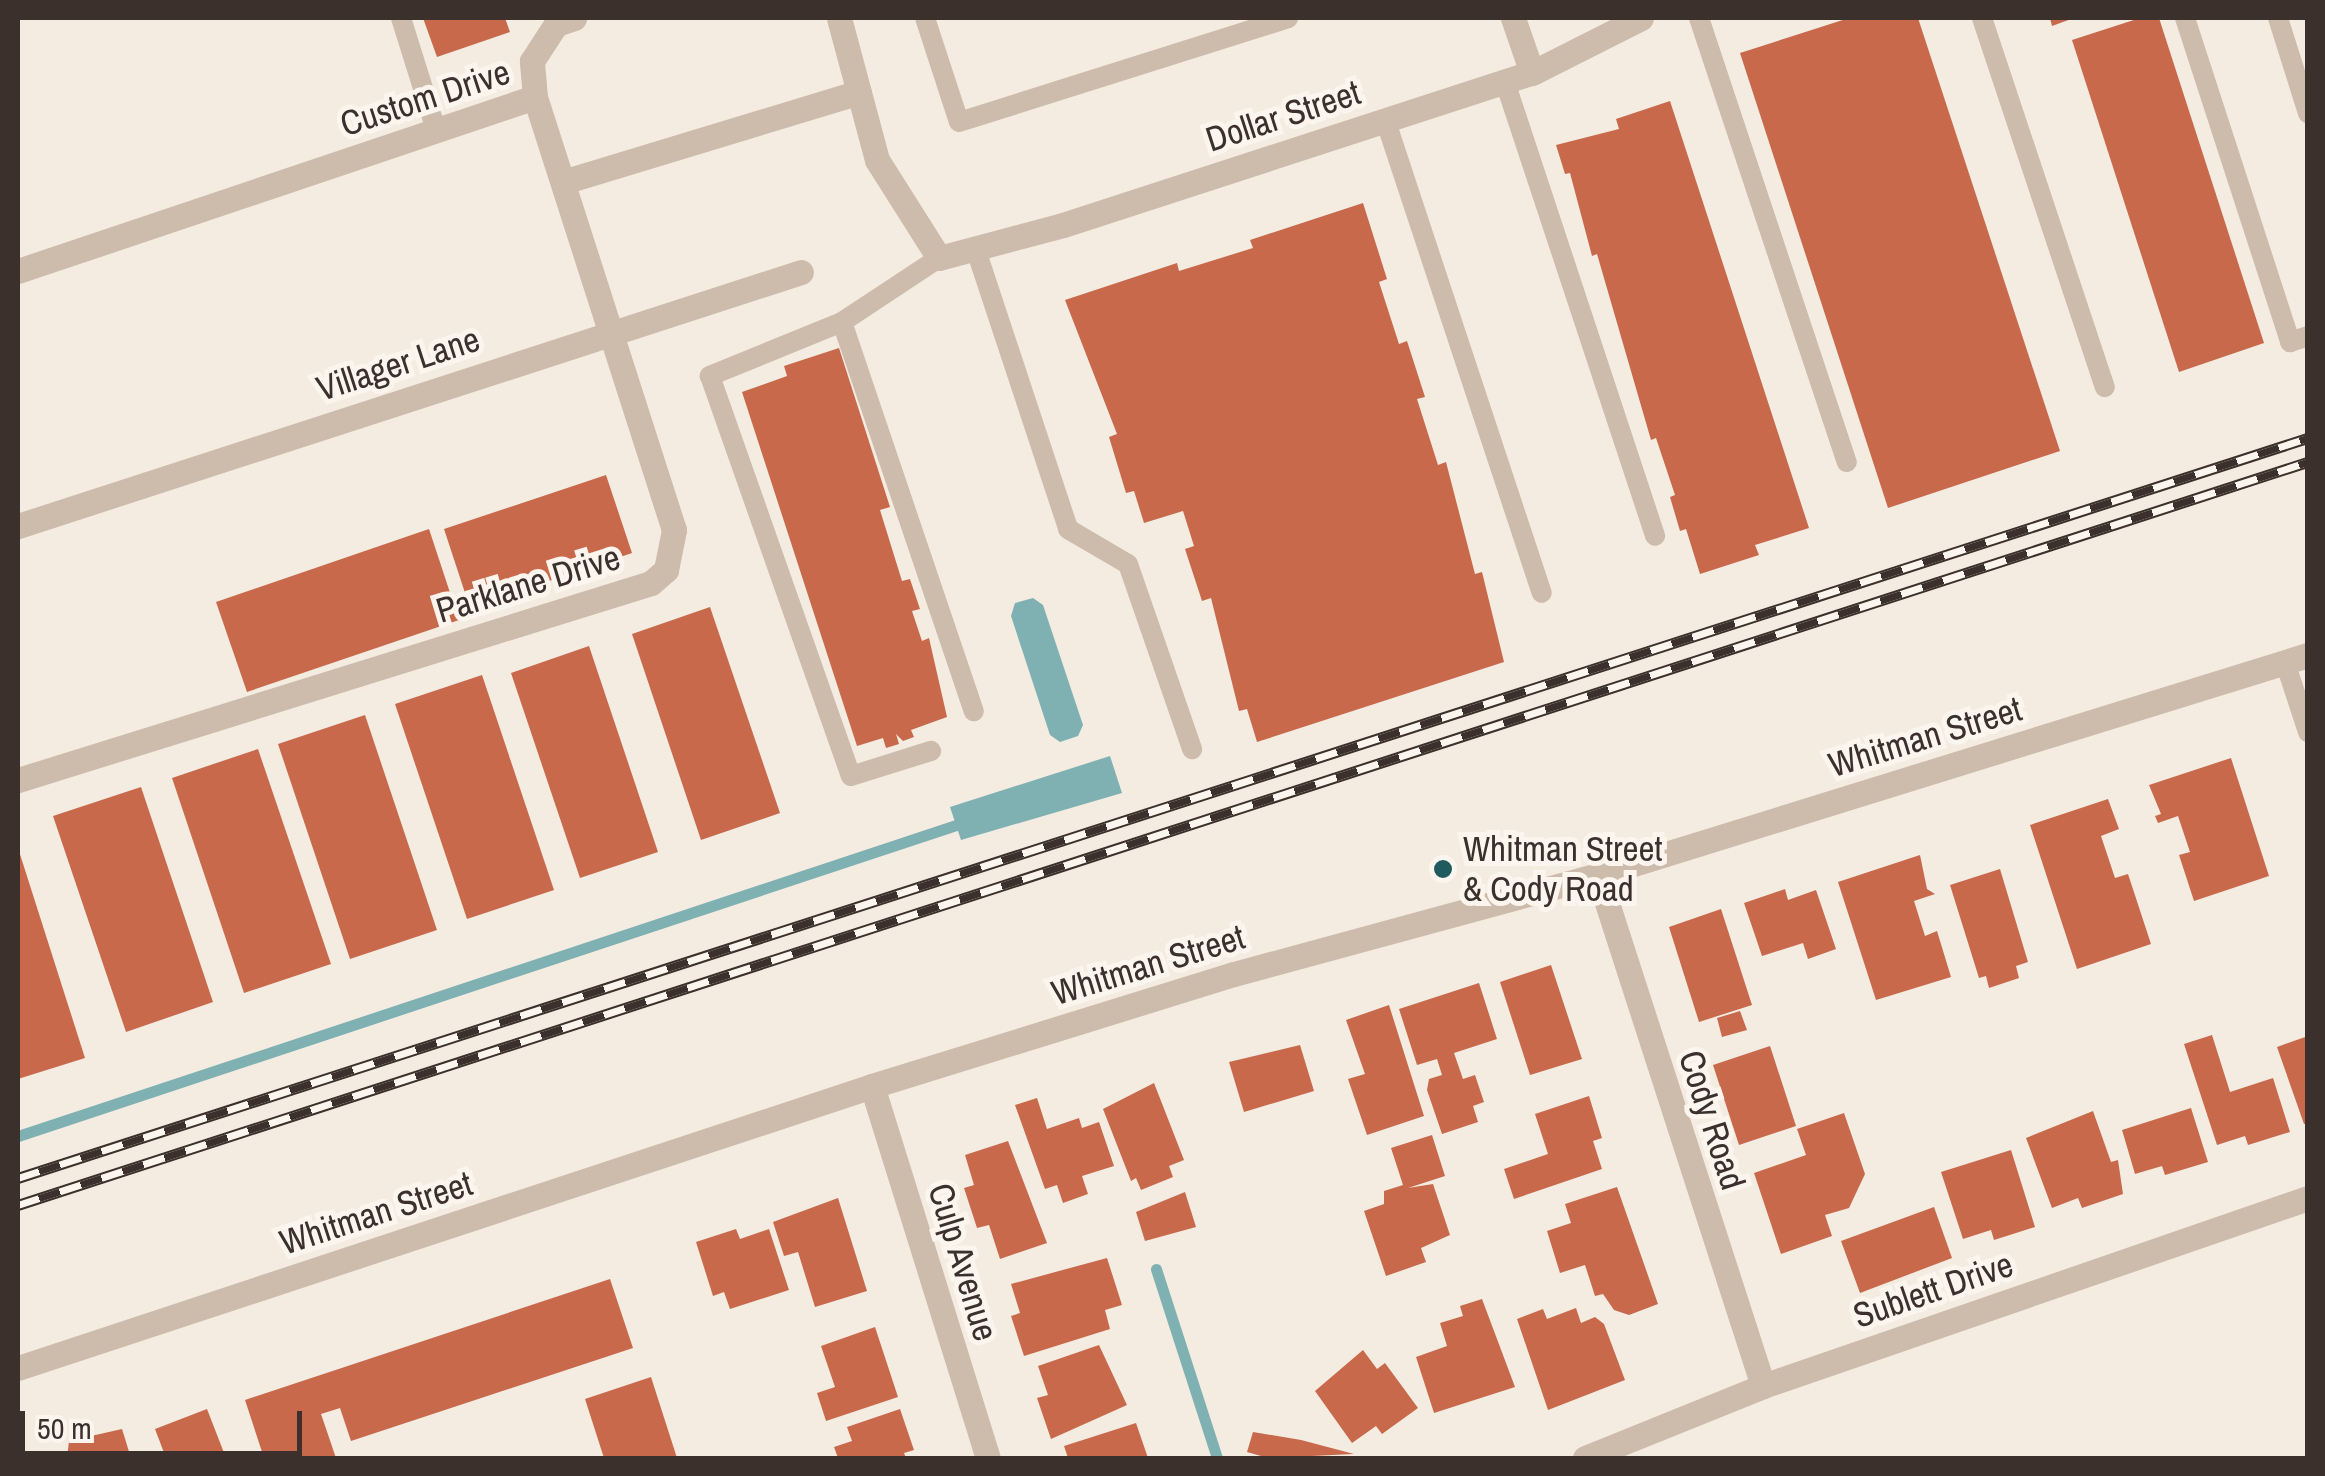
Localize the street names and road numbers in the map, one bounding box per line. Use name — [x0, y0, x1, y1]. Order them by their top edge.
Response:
street label: Custom Drive — [335, 51, 515, 145]
street label: Dollar Street — [1201, 71, 1365, 161]
street label: Villager Lane — [311, 318, 485, 410]
street label: Parklane Drive — [431, 536, 625, 632]
street label: Whitman Street — [1824, 688, 2026, 786]
street label: Whitman Street — [1047, 916, 1249, 1014]
street label: Cody Road — [1670, 1045, 1754, 1195]
street label: Whitman Street — [275, 1162, 477, 1264]
street label: Culp Avenue — [919, 1178, 1007, 1346]
street label: Sublett Drive — [1848, 1243, 2018, 1337]

